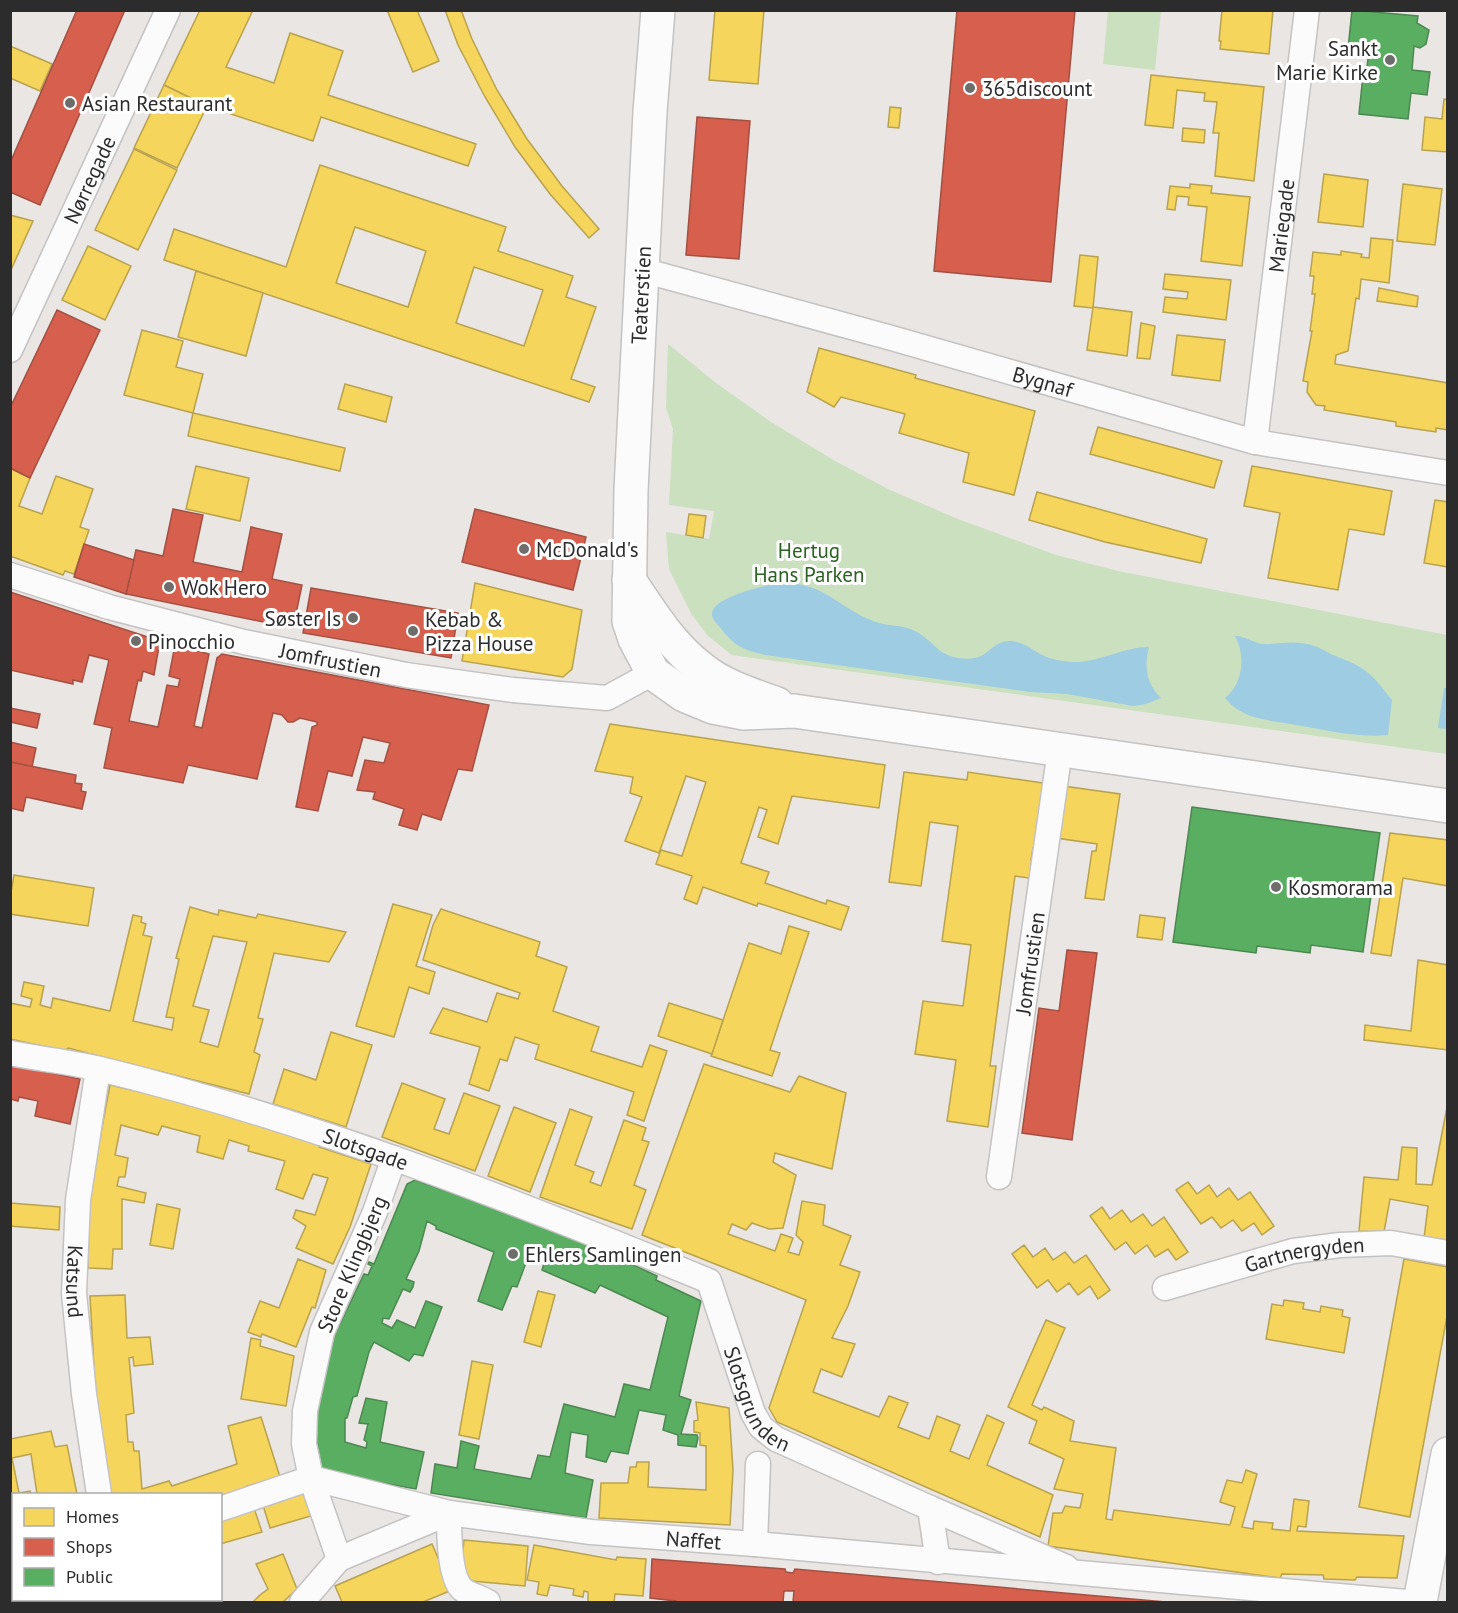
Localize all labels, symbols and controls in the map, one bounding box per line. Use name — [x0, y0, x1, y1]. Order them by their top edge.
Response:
place label: Sankt Marie Kirke — [1276, 35, 1378, 86]
marker: Sankt Marie Kirke — [1383, 53, 1397, 67]
place label: 365discount — [982, 75, 1092, 102]
marker: 365discount — [963, 81, 977, 95]
place label: Asian Restaurant — [82, 90, 232, 117]
marker: Asian Restaurant — [63, 96, 77, 110]
street label: Nørregade — [57, 131, 121, 228]
street label: Mariegade — [1262, 177, 1300, 274]
street label: Teaterstien — [625, 245, 657, 345]
street label: Bygnaf — [1009, 360, 1077, 403]
place label: McDonald's — [536, 536, 639, 563]
park label: Hertug Hans Parken — [754, 537, 865, 588]
marker: McDonald's — [517, 542, 531, 556]
place label: Wok Hero — [181, 574, 267, 601]
marker: Wok Hero — [162, 580, 176, 594]
place label: Søster Is — [264, 605, 341, 632]
place label: Kebab & Pizza House — [425, 606, 533, 657]
marker: Søster Is — [346, 611, 360, 625]
marker: Kebab & Pizza House — [406, 624, 420, 638]
place label: Pinocchio — [148, 628, 235, 655]
marker: Pinocchio — [129, 634, 143, 648]
street label: Jomfrustien — [276, 636, 384, 683]
place label: Kosmorama — [1288, 874, 1393, 901]
marker: Kosmorama — [1269, 880, 1283, 894]
street label: Jomfrustien — [1009, 910, 1050, 1017]
street label: Slotsgade — [320, 1121, 412, 1176]
street label: Store Klingbjerg — [311, 1191, 393, 1337]
street label: Gartnergyden — [1241, 1231, 1365, 1278]
place label: Ehlers Samlingen — [525, 1241, 681, 1268]
street label: Katsund — [60, 1244, 90, 1319]
marker: Ehlers Samlingen — [506, 1247, 520, 1261]
street label: Slotsgrunden — [718, 1343, 795, 1457]
legend — [12, 1493, 222, 1601]
text: Homes — [66, 1505, 119, 1528]
street label: Naffet — [665, 1524, 722, 1555]
text: Shops — [66, 1535, 112, 1558]
text: Public — [66, 1565, 113, 1588]

